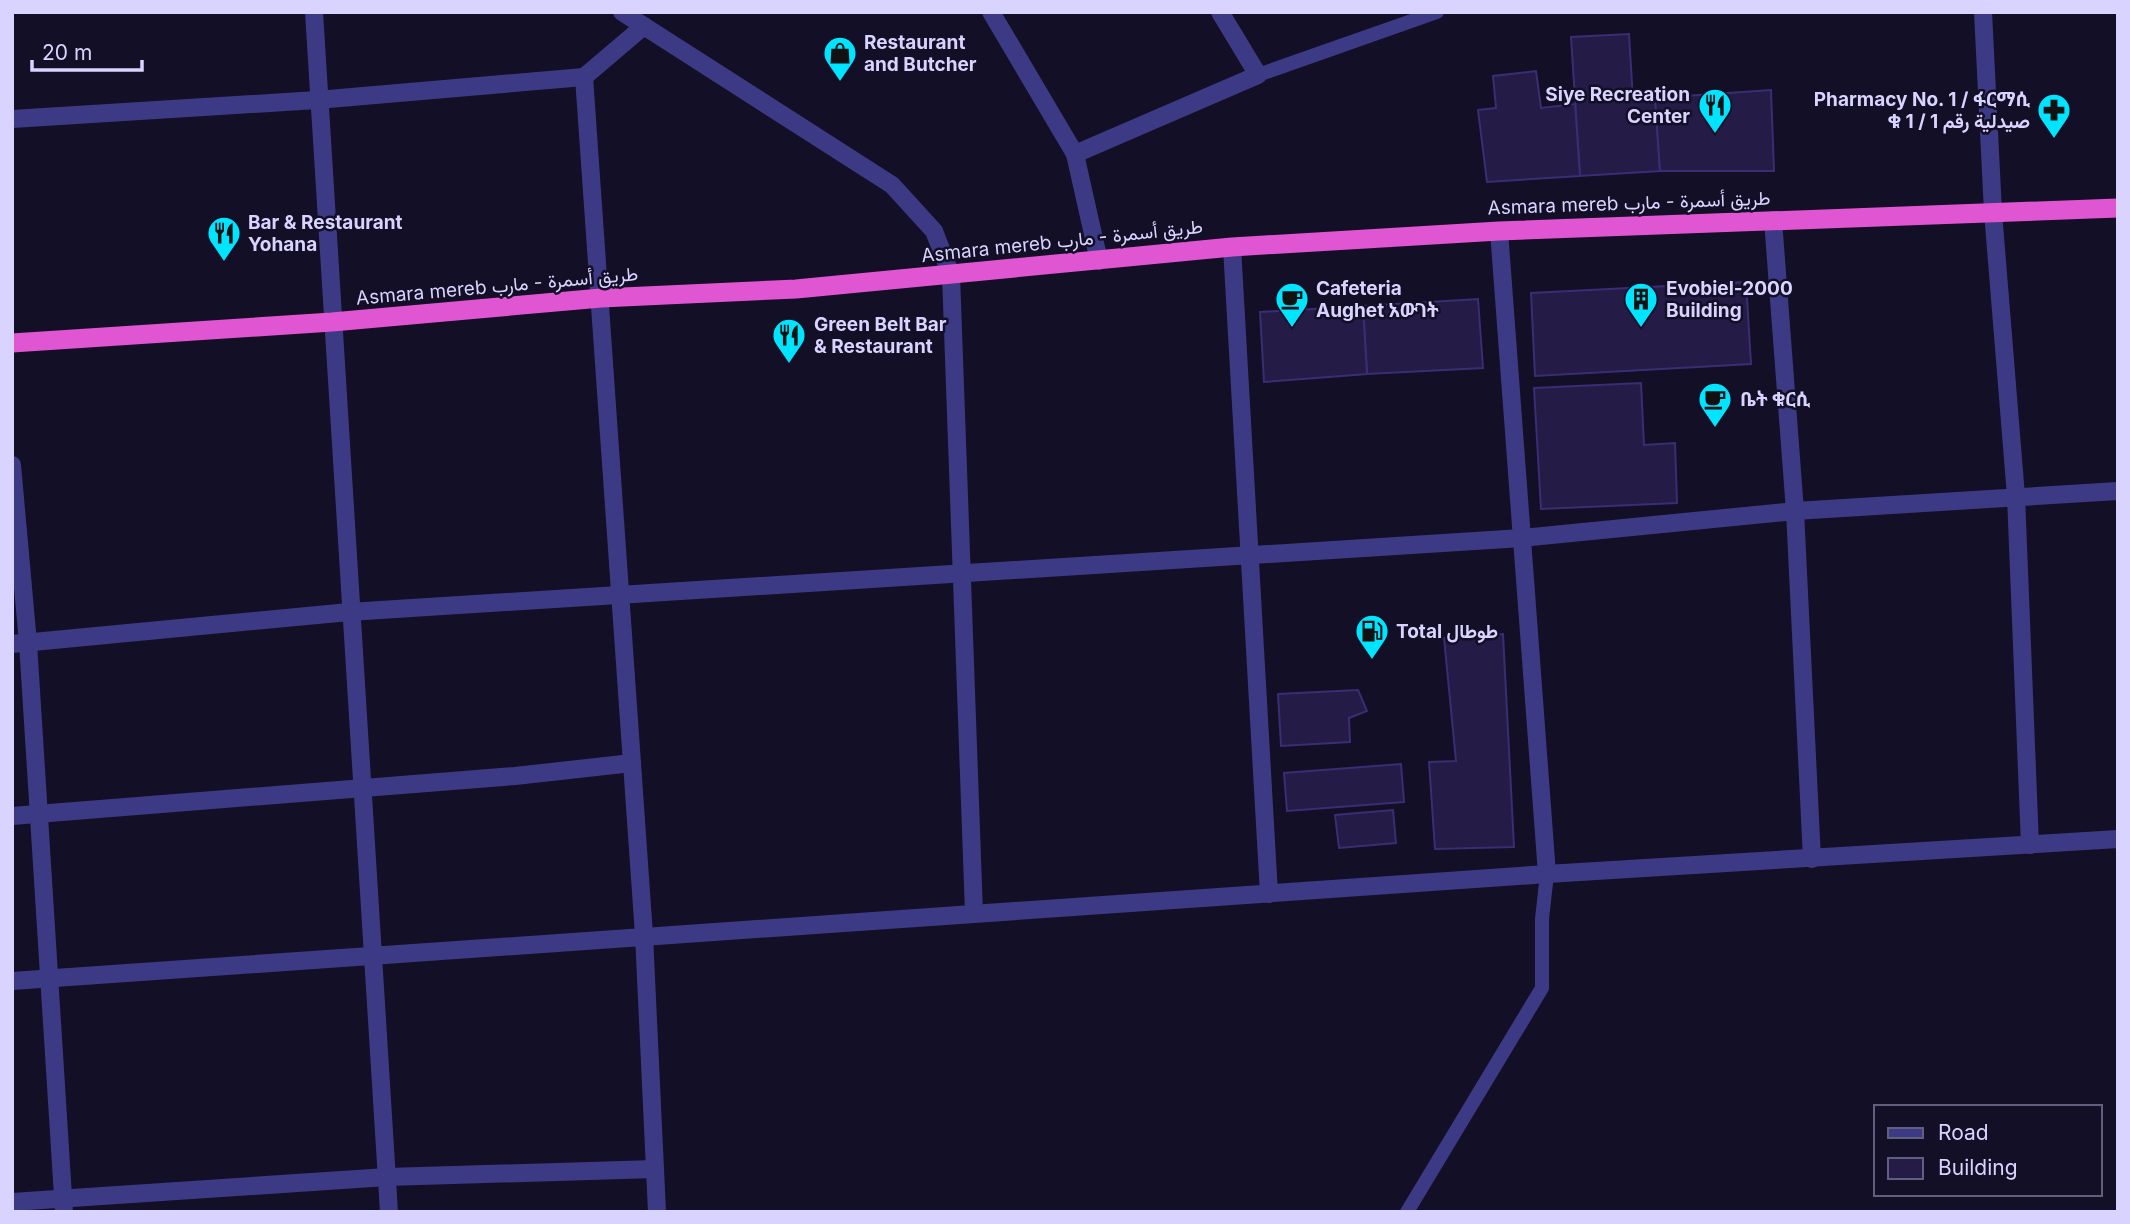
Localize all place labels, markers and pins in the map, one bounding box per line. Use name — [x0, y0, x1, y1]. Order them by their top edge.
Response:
place label: Restaurant and Butcher — [864, 31, 977, 76]
shop icon: Restaurant and Butcher — [821, 34, 859, 83]
place label: Siye Recreation Center — [1545, 83, 1690, 128]
restaurant icon: Siye Recreation Center — [1696, 86, 1734, 135]
place label: Pharmacy No. 1 / ፋርማሲ ቁ 1 / صيدلية رقم 1 — [1814, 88, 2030, 134]
pharmacy icon: Pharmacy No. 1 / ፋርማሲ ቁ 1 / صيدلية رقم 1 — [2035, 91, 2073, 140]
place label: Bar & Restaurant Yohana — [248, 211, 403, 256]
restaurant icon: Bar & Restaurant Yohana — [205, 214, 243, 263]
place label: Cafeteria Aughet አውገት — [1316, 277, 1439, 322]
place label: Evobiel-2000 Building — [1666, 277, 1793, 322]
cafe icon: Cafeteria Aughet አውገት — [1273, 280, 1311, 329]
building icon: Evobiel-2000 Building — [1622, 280, 1660, 329]
place label: Green Belt Bar & Restaurant — [814, 313, 947, 358]
restaurant icon: Green Belt Bar & Restaurant — [770, 316, 808, 365]
cafe icon: ቤት ቁርሲ — [1696, 380, 1734, 429]
place label: ቤት ቁርሲ — [1740, 388, 1811, 411]
fuel station icon: Total طوطال — [1353, 612, 1391, 661]
place label: Total طوطال — [1396, 620, 1498, 644]

